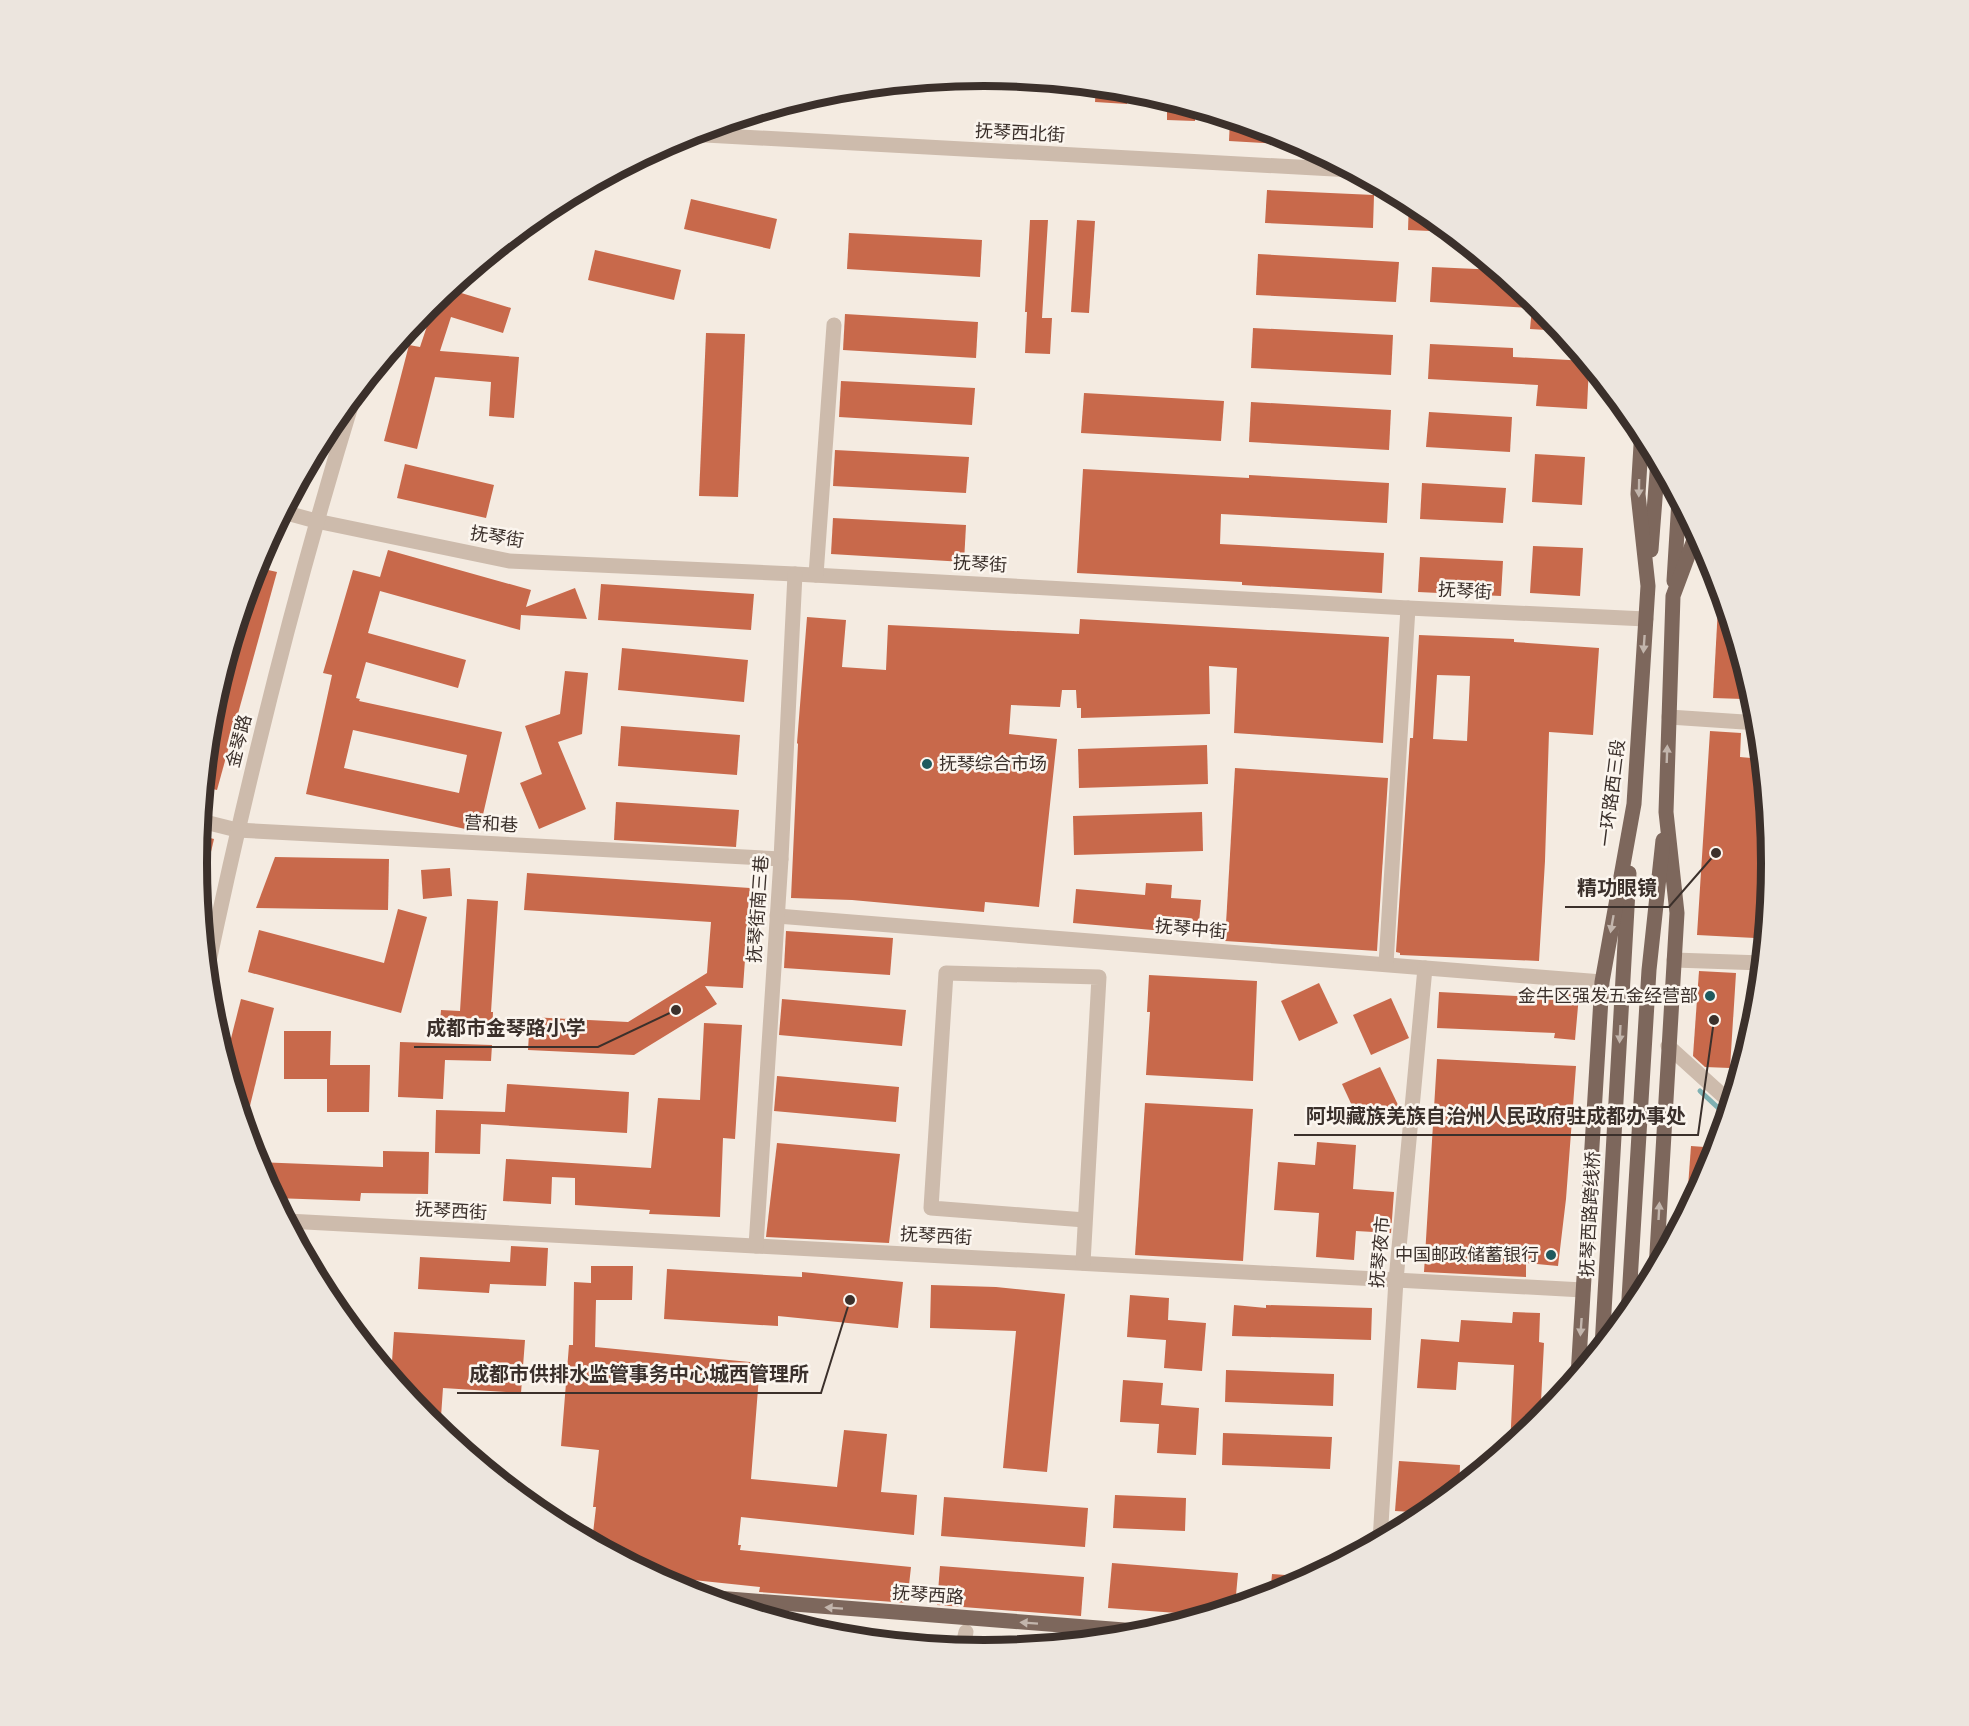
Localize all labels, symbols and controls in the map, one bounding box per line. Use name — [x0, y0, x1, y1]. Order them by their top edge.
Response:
street label: 抚琴西北街 — [975, 120, 1066, 145]
one-way arrow — [1634, 478, 1644, 497]
street label: 抚琴街 — [469, 522, 525, 551]
street label: 抚琴街 — [953, 552, 1008, 575]
street label: 抚琴街 — [1438, 579, 1493, 602]
one-way arrow — [1639, 635, 1649, 654]
street label: 金琴路 — [222, 712, 255, 770]
street label: 一环路西三段 — [1595, 738, 1629, 848]
one-way arrow — [1663, 744, 1672, 763]
place label: 抚琴综合市场 — [939, 753, 1047, 774]
marker: 抚琴综合市场 — [920, 757, 934, 771]
street label: 营和巷 — [464, 812, 519, 835]
street label: 抚琴街南三巷 — [743, 854, 772, 964]
callout: 精功眼镜 — [1565, 869, 1669, 907]
text: 精功眼镜 — [1577, 876, 1657, 900]
street label: 抚琴中街 — [1154, 915, 1228, 942]
one-way arrow — [1607, 915, 1616, 934]
place label: 金牛区强发五金经营部 — [1518, 985, 1698, 1006]
marker: 金牛区强发五金经营部 — [1703, 989, 1717, 1003]
callout: 成都市金琴路小学 — [414, 1009, 598, 1047]
text: 成都市金琴路小学 — [426, 1016, 586, 1040]
one-way arrow — [1615, 1024, 1625, 1043]
callout: 阿坝藏族羌族自治州人民政府驻成都办事处 — [1294, 1097, 1698, 1135]
text: 阿坝藏族羌族自治州人民政府驻成都办事处 — [1306, 1104, 1686, 1128]
street label: 抚琴西路跨线桥 — [1576, 1151, 1603, 1277]
street label: 抚琴西街 — [415, 1198, 488, 1223]
one-way arrow — [1655, 1202, 1664, 1221]
street label: 抚琴夜市 — [1366, 1215, 1393, 1289]
street label: 抚琴西街 — [900, 1223, 973, 1248]
place label: 中国邮政储蓄银行 — [1395, 1244, 1539, 1265]
marker: 中国邮政储蓄银行 — [1544, 1248, 1558, 1262]
one-way arrow — [1576, 1318, 1586, 1337]
callout: 成都市供排水监管事务中心城西管理所 — [457, 1355, 821, 1393]
text: 成都市供排水监管事务中心城西管理所 — [469, 1362, 809, 1386]
street label: 抚琴西路 — [891, 1582, 965, 1607]
one-way arrow — [825, 1603, 844, 1612]
one-way arrow — [1019, 1618, 1038, 1628]

